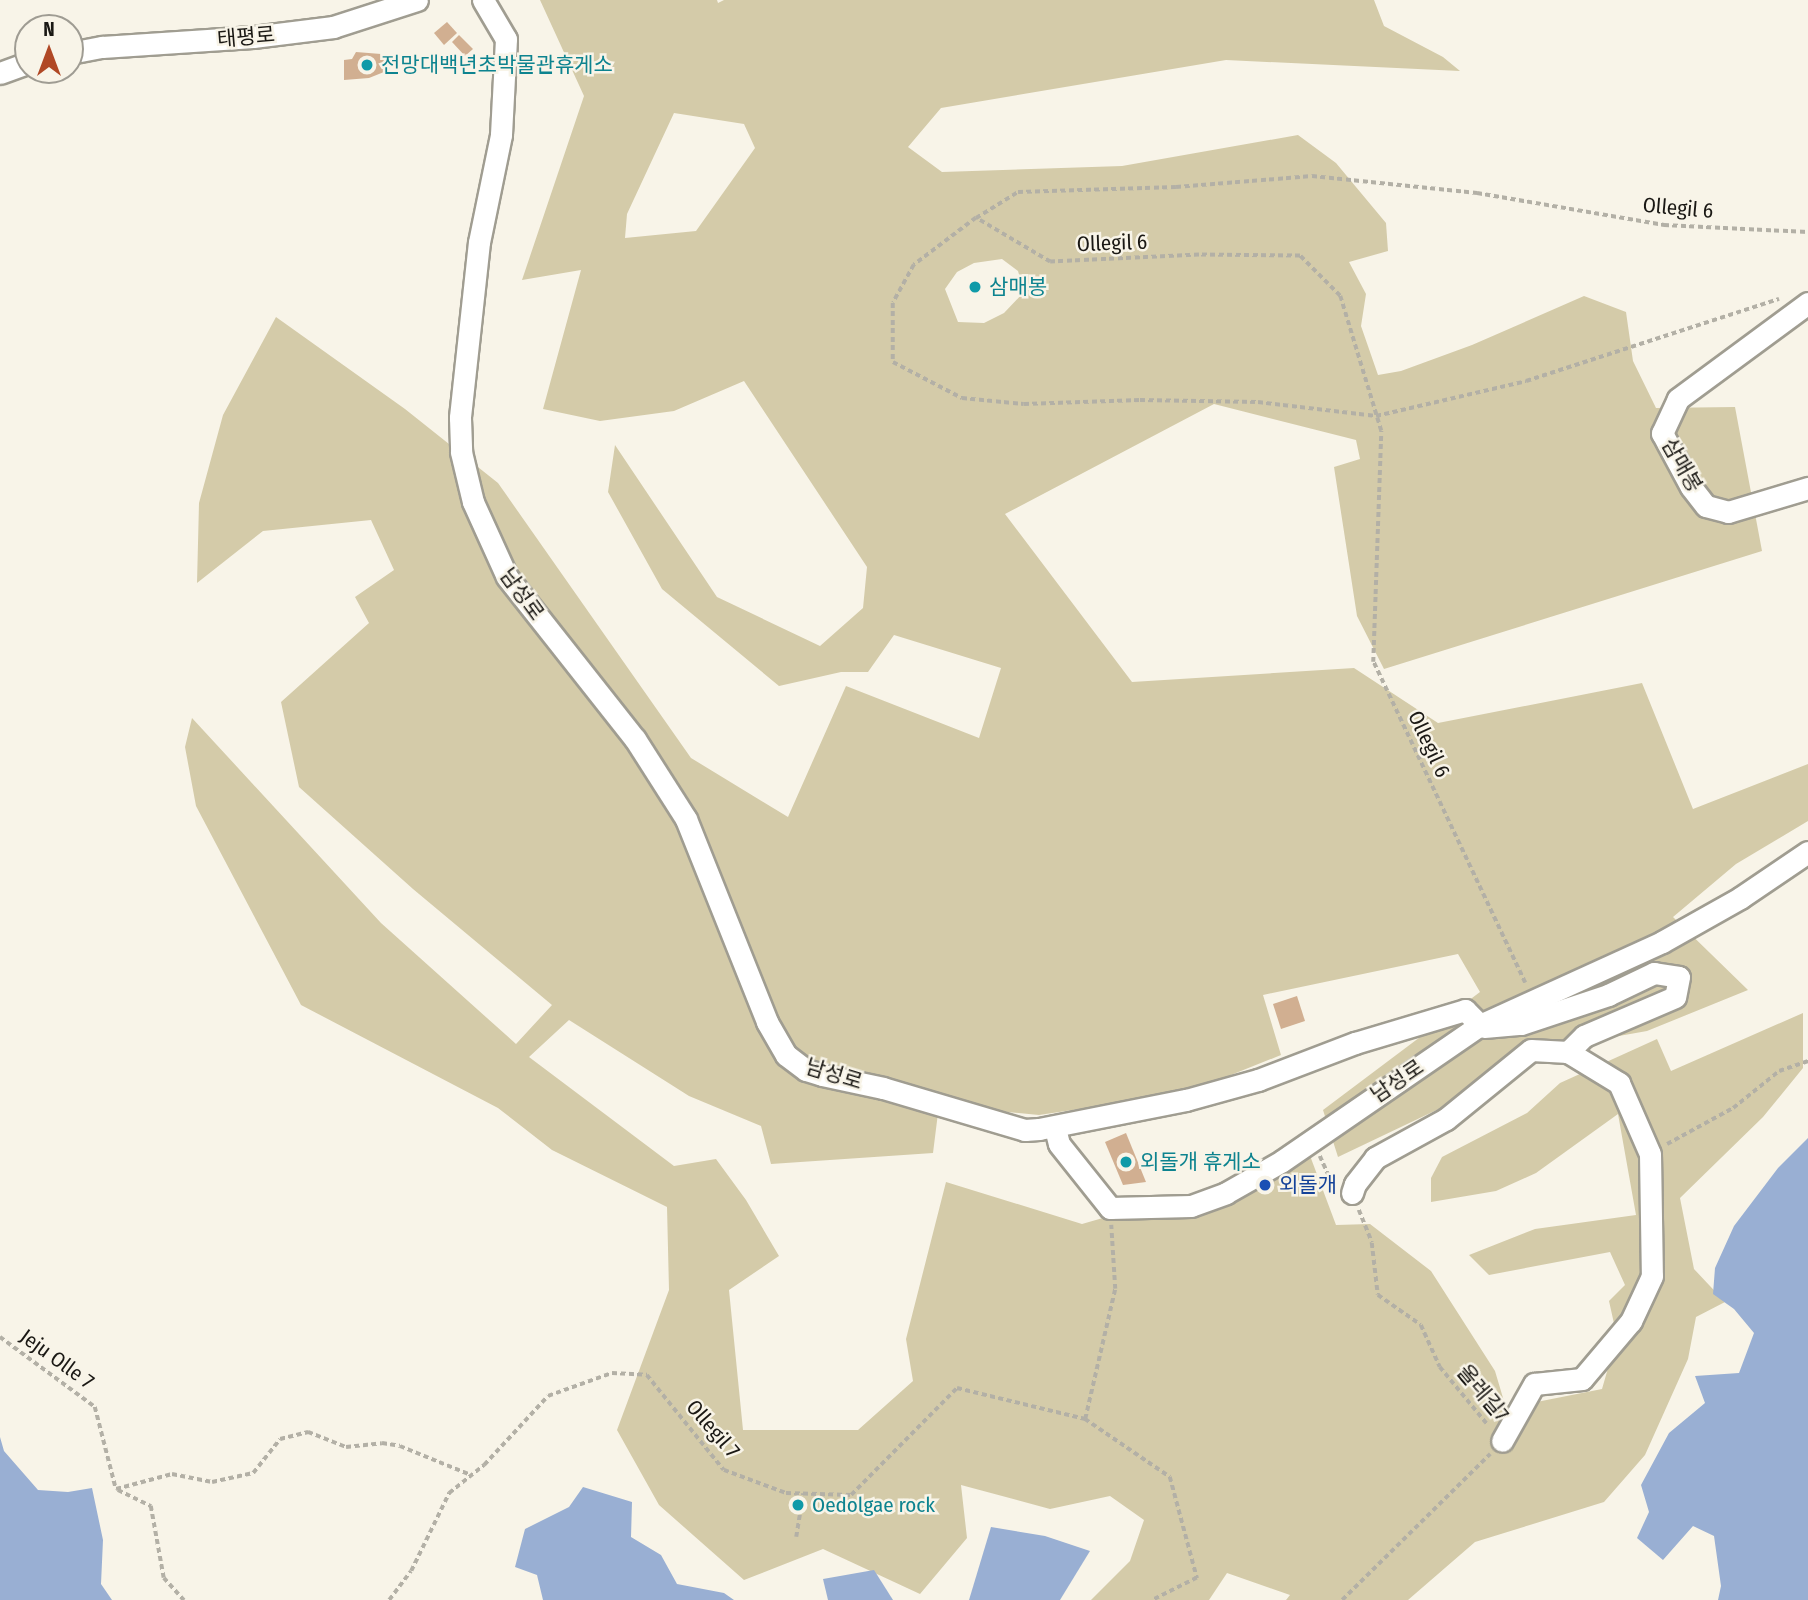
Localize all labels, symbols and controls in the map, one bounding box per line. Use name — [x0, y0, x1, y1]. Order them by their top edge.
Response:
north arrow — [14, 14, 84, 84]
text: N — [43, 18, 55, 41]
street label: 태평로 — [216, 22, 276, 52]
place label: 전망대백년초박물관휴게소 — [381, 52, 613, 78]
marker: 전망대백년초박물관휴게소 — [359, 57, 375, 73]
street label: Ollegil 6 — [1642, 192, 1714, 224]
street label: Ollegil 6 — [1076, 229, 1148, 257]
place label: 삼매봉 — [989, 274, 1047, 300]
marker: 삼매봉 — [967, 279, 983, 295]
street label: 삼매봉 — [1657, 434, 1707, 496]
street label: 남성로 — [495, 563, 549, 625]
street label: Ollegil 6 — [1403, 707, 1455, 781]
street label: 남성로 — [803, 1053, 865, 1095]
street label: 남성로 — [1366, 1054, 1428, 1108]
place label: 외돌개 휴게소 — [1140, 1149, 1261, 1175]
marker: 외돌개 휴게소 — [1118, 1154, 1134, 1170]
place label: 외돌개 — [1279, 1172, 1337, 1198]
marker: 외돌개 — [1257, 1177, 1273, 1193]
street label: Jeju Olle 7 — [15, 1324, 99, 1394]
street label: 올레길7 — [1452, 1359, 1514, 1427]
street label: Ollegil 7 — [681, 1395, 745, 1463]
place label: Oedolgae rock — [812, 1492, 935, 1518]
marker: Oedolgae rock — [790, 1497, 806, 1513]

